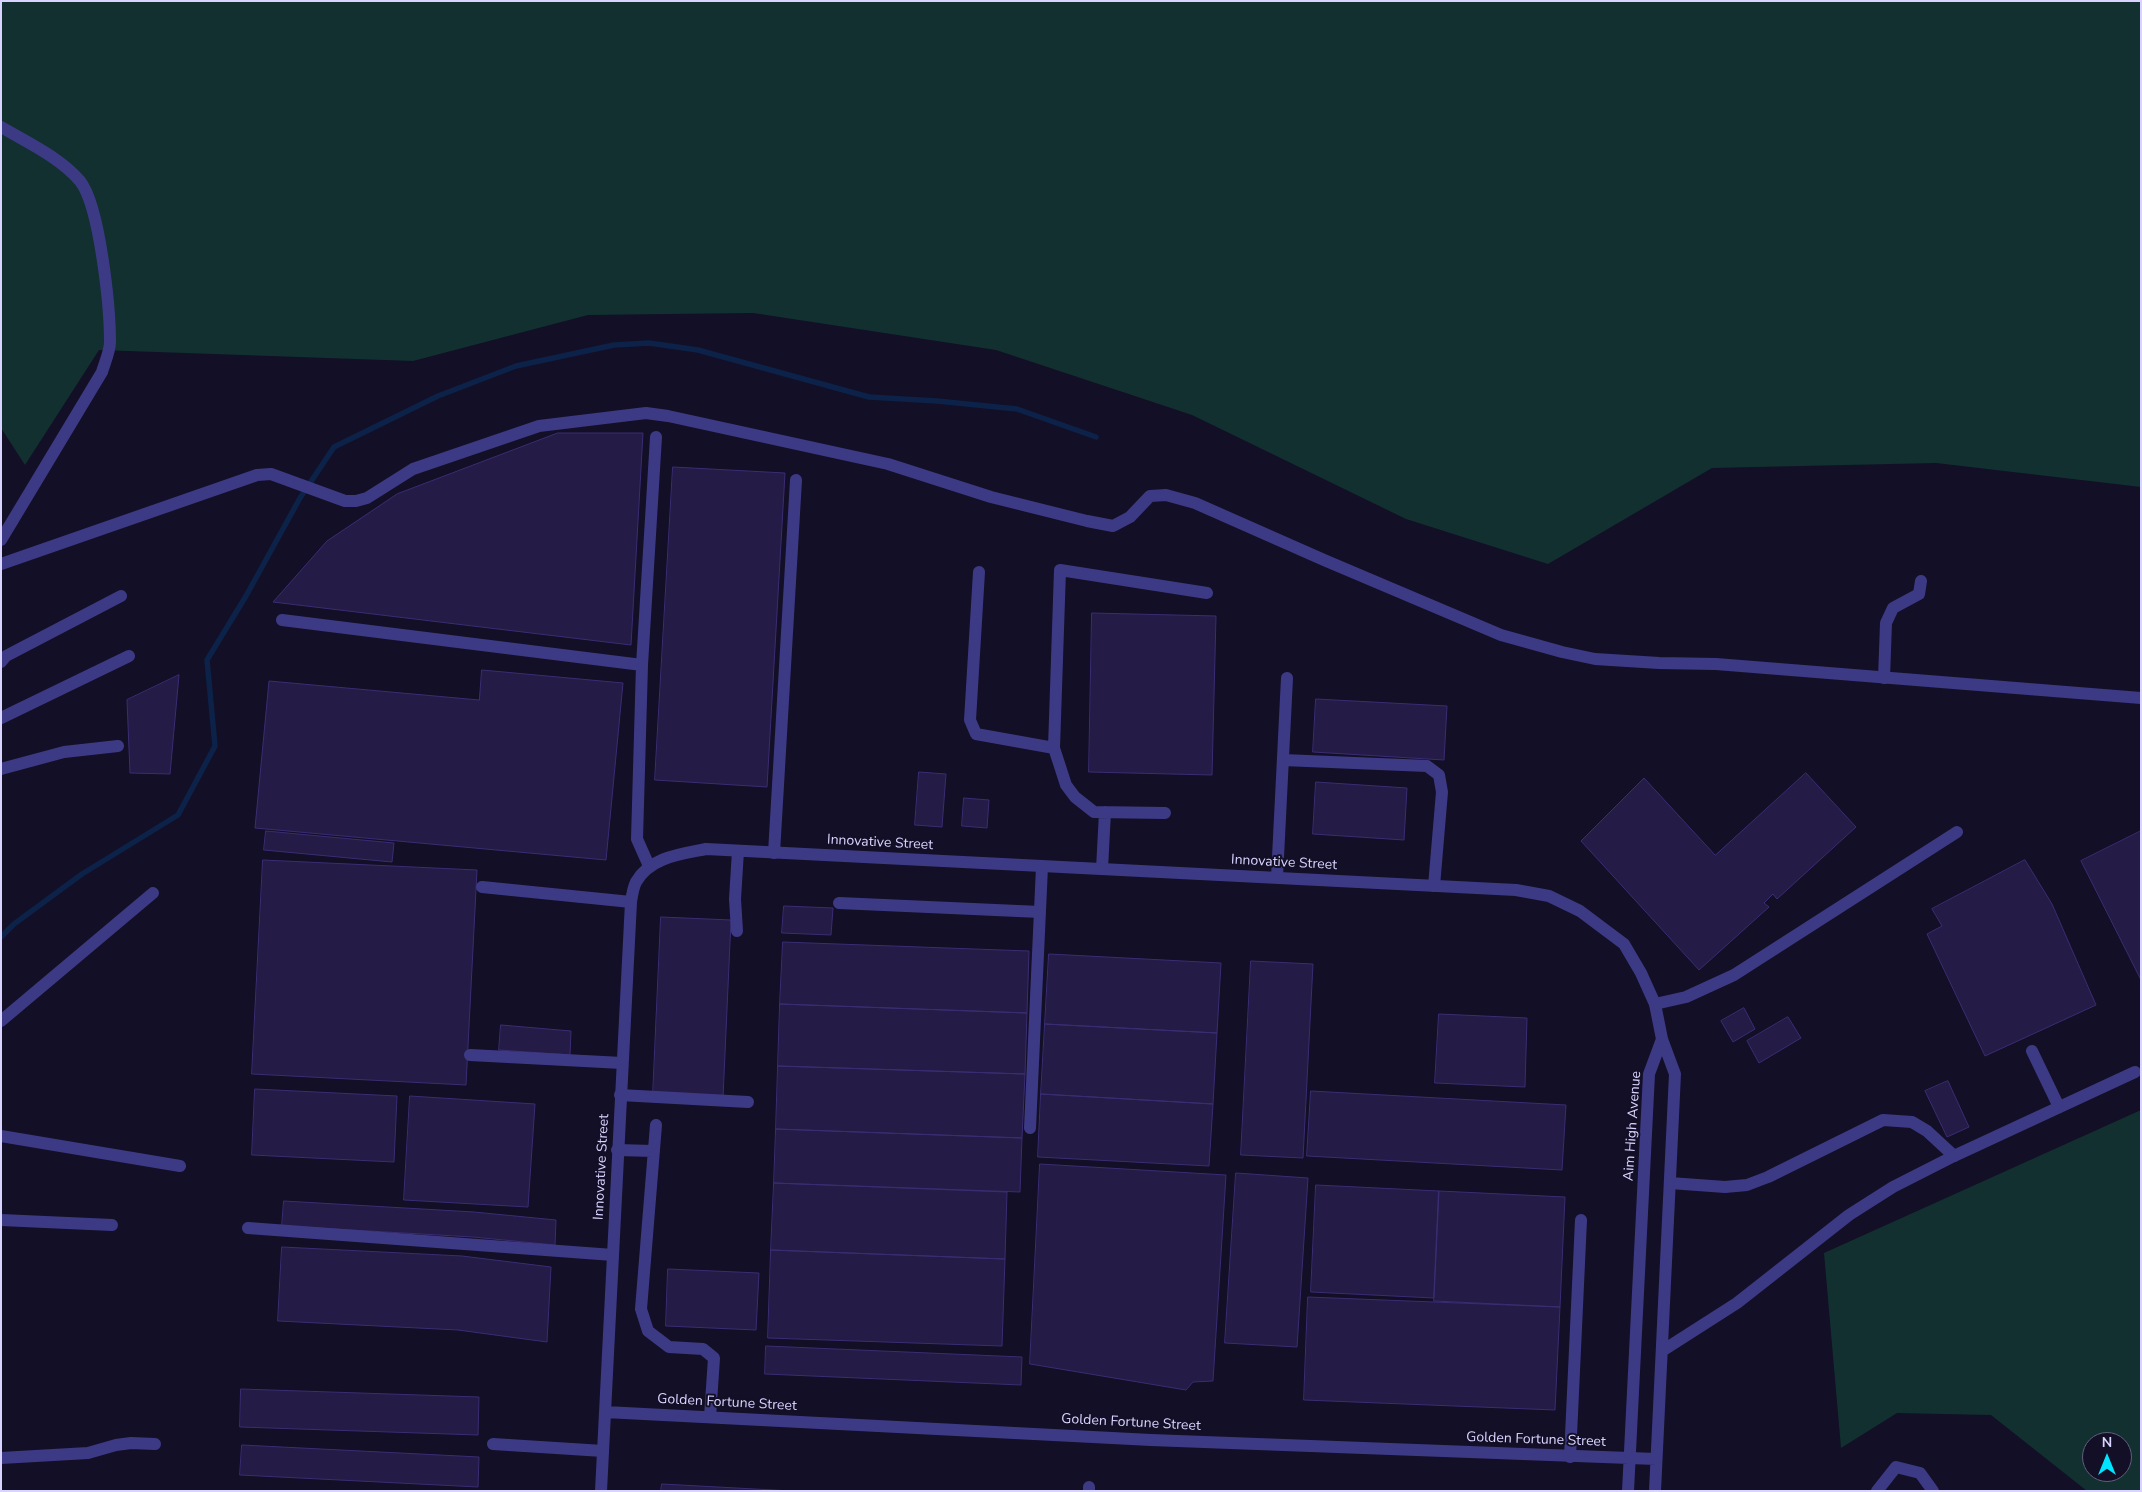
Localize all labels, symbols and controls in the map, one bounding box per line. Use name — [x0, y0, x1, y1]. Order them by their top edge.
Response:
street label: Innovative Street — [827, 832, 933, 854]
street label: Innovative Street — [1231, 852, 1337, 874]
street label: Aim High Avenue — [1621, 1070, 1645, 1182]
street label: Innovative Street — [591, 1114, 613, 1220]
street label: Golden Fortune Street — [657, 1391, 797, 1415]
street label: Golden Fortune Street — [1061, 1411, 1201, 1435]
street label: Golden Fortune Street — [1466, 1429, 1606, 1451]
north arrow — [2082, 1432, 2132, 1482]
text: N — [2102, 1433, 2112, 1452]

